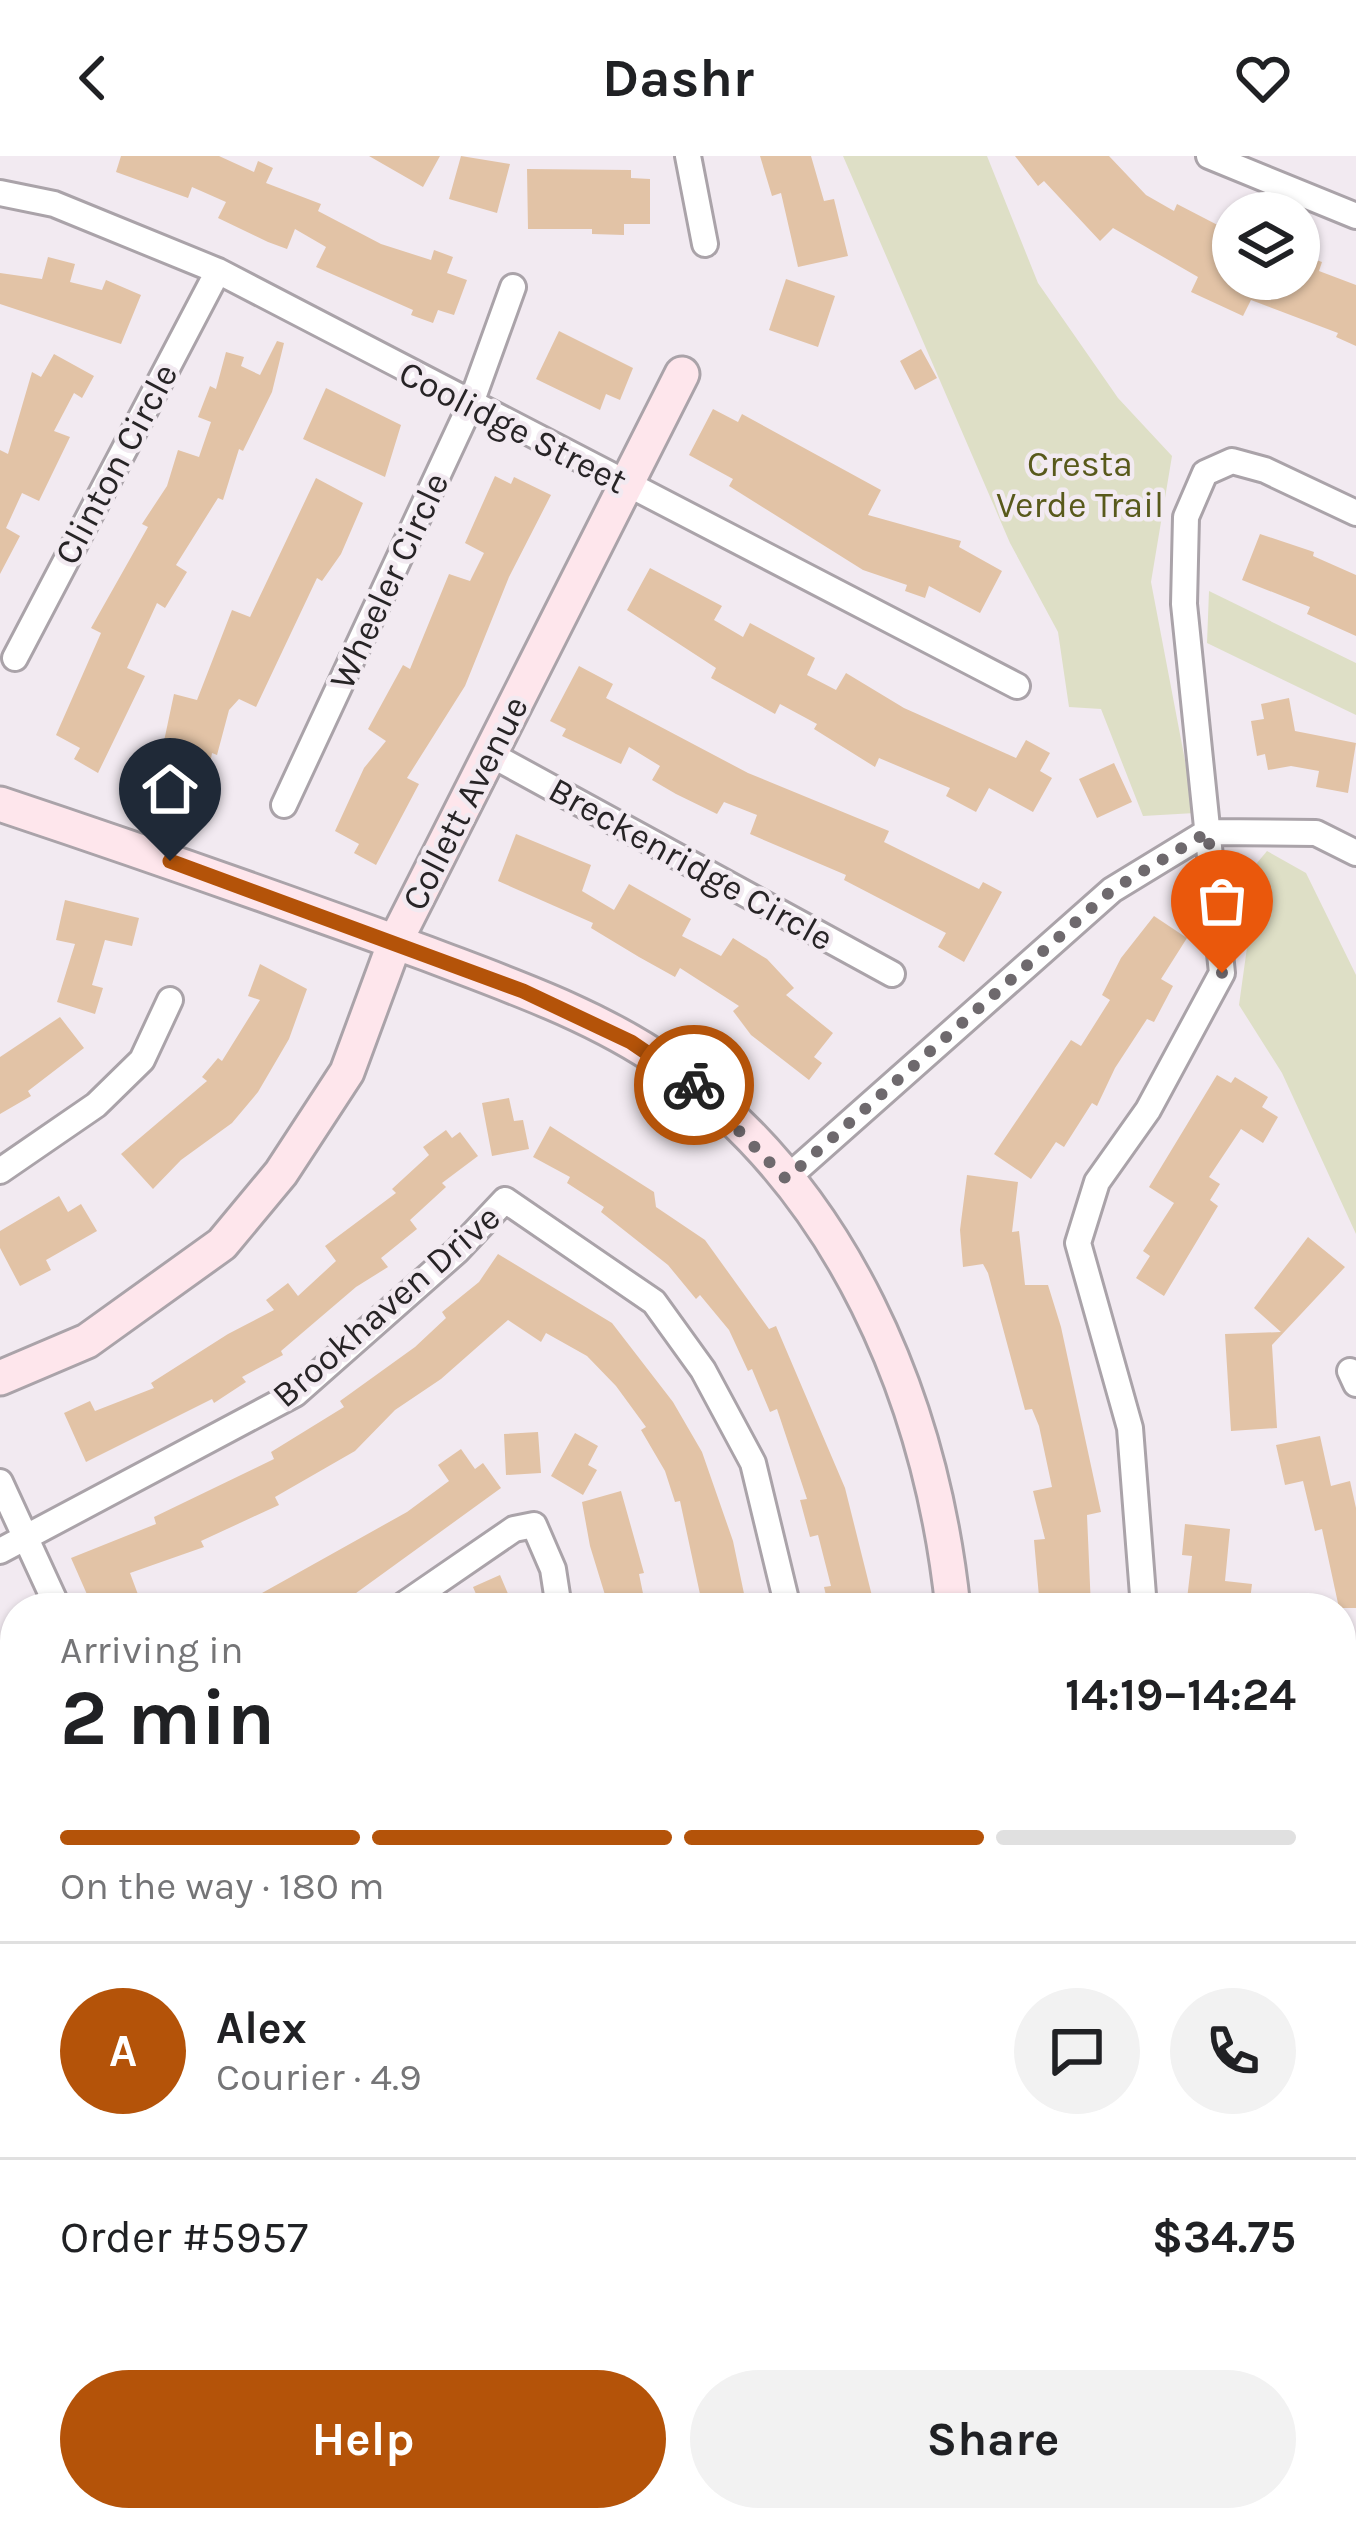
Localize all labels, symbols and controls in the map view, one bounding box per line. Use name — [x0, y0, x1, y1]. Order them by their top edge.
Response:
icon: back — [60, 45, 126, 111]
icon: heart — [1230, 45, 1296, 111]
text: Dashr — [602, 46, 754, 110]
map controls — [1212, 192, 1320, 300]
button: layers — [1212, 192, 1320, 300]
street label: Coolidge Street — [392, 352, 634, 502]
street label: Clinton Circle — [46, 357, 186, 571]
park label: Cresta Verde Trail — [996, 443, 1164, 526]
street label: Wheeler Circle — [321, 466, 457, 696]
street label: Collett Avenue — [393, 689, 537, 917]
pin — [119, 738, 221, 861]
icon: home — [137, 756, 203, 822]
street label: Breckenridge Circle — [542, 768, 840, 960]
pin — [1171, 850, 1273, 973]
icon: bag — [1189, 868, 1255, 934]
courier — [634, 1025, 754, 1145]
icon: bike — [661, 1052, 727, 1118]
street label: Brookhaven Drive — [264, 1196, 508, 1416]
text: Arriving in — [60, 1627, 243, 1673]
text: 14:19–14:24 — [1065, 1669, 1296, 1721]
text: 2 min — [60, 1672, 275, 1764]
text: On the way · 180 m — [60, 1863, 385, 1909]
button: chat — [1014, 1988, 1140, 2114]
button: phone — [1170, 1988, 1296, 2114]
text: Alex — [216, 2002, 307, 2054]
text: A — [109, 2025, 137, 2077]
text: Courier · 4.9 — [216, 2054, 422, 2100]
text: Order #5957 — [60, 2211, 308, 2263]
text: $34.75 — [1152, 2211, 1296, 2263]
button: Help — [60, 2370, 666, 2508]
button: Share — [690, 2370, 1296, 2508]

